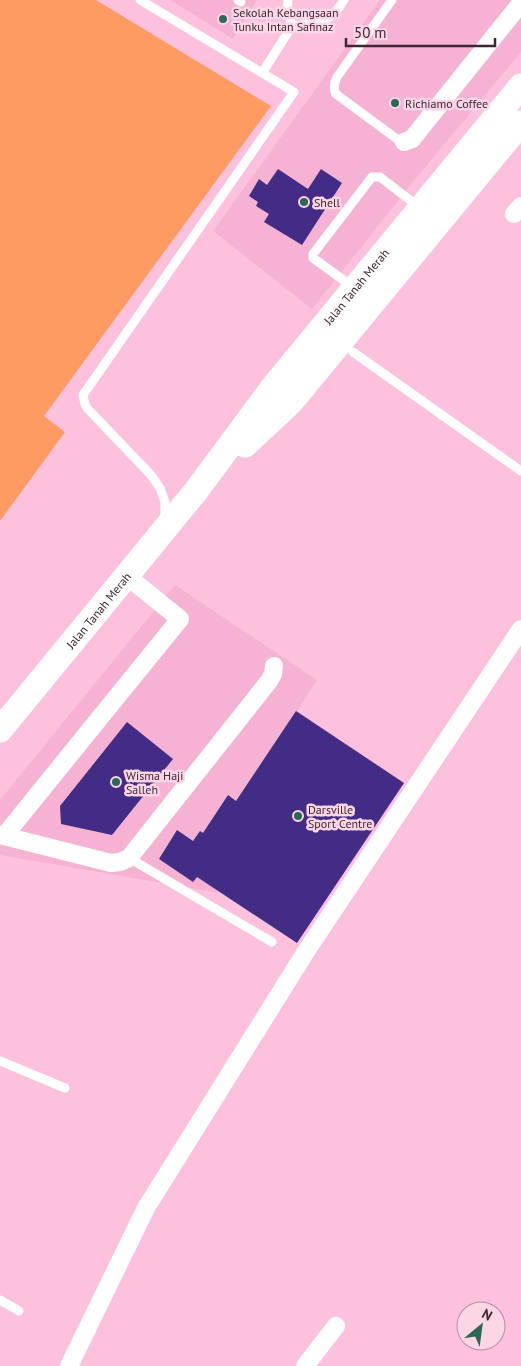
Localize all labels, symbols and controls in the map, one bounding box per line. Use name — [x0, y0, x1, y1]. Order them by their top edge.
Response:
place label: Sekolah Kebangsaan Tunku Intan Safinaz — [233, 5, 339, 34]
marker: Sekolah Kebangsaan Tunku Intan Safinaz — [217, 13, 229, 25]
scale bar — [346, 15, 495, 47]
text: 50 m — [354, 23, 387, 42]
place label: Richiamo Coffee — [405, 96, 488, 111]
marker: Richiamo Coffee — [389, 97, 401, 109]
place label: Shell — [314, 195, 341, 210]
marker: Shell — [298, 196, 310, 208]
street label: Jalan Tanah Merah — [320, 245, 392, 328]
street label: Jalan Tanah Merah — [62, 569, 134, 652]
place label: Wisma Haji Salleh — [126, 768, 184, 797]
marker: Wisma Haji Salleh — [110, 776, 122, 788]
place label: Darsville Sport Centre — [308, 802, 372, 831]
marker: Darsville Sport Centre — [292, 810, 304, 822]
north arrow — [456, 1301, 506, 1351]
text: N — [479, 1305, 496, 1325]

